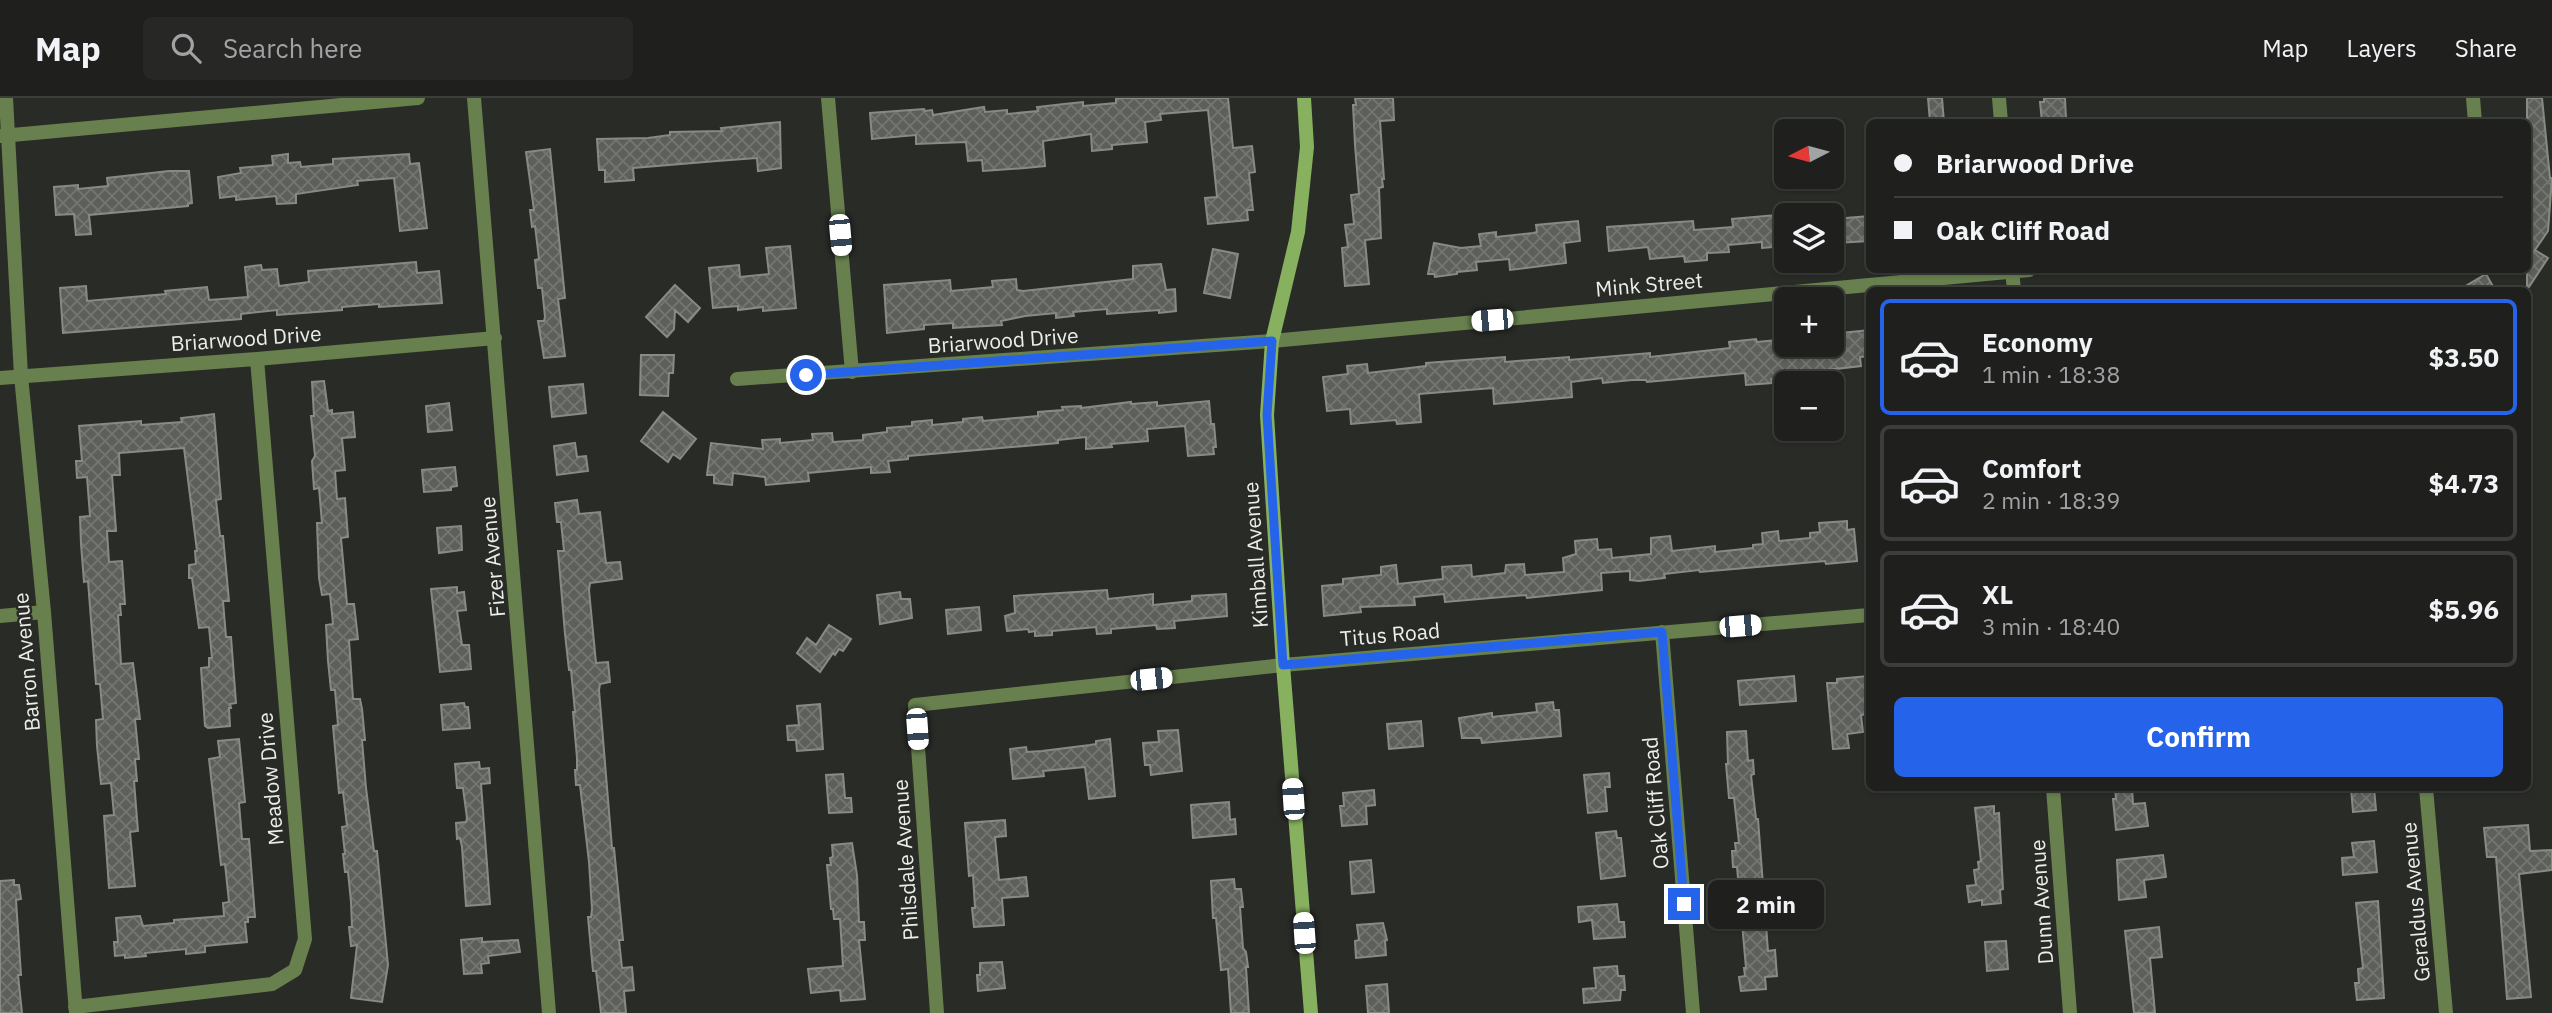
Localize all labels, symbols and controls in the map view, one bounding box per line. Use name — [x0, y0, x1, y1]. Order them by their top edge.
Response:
search box — [143, 17, 633, 80]
text: Map — [35, 27, 101, 70]
icon: search — [167, 29, 205, 67]
text: Search here — [223, 31, 362, 65]
text: Map — [2262, 32, 2309, 64]
text: Layers — [2347, 32, 2417, 64]
text: Share — [2455, 32, 2517, 64]
north arrow — [1774, 119, 1844, 189]
map controls — [1774, 119, 1844, 441]
text: Briarwood Drive — [1936, 146, 2134, 180]
button: layers — [1774, 203, 1844, 273]
car — [828, 213, 853, 257]
text: Oak Cliff Road — [1936, 213, 2110, 247]
street label: Mink Street — [1594, 265, 1704, 303]
button: + — [1774, 287, 1844, 357]
car — [1471, 308, 1514, 332]
street label: Briarwood Drive — [170, 319, 322, 357]
street label: Briarwood Drive — [927, 321, 1079, 359]
text: Economy — [1982, 325, 2093, 359]
icon: car — [1898, 326, 1961, 389]
text: $3.50 — [2429, 340, 2499, 374]
route start — [790, 359, 822, 391]
text: 1 min · 18:38 — [1982, 359, 2120, 389]
button: − — [1774, 371, 1844, 441]
text: Comfort — [1982, 451, 2081, 485]
icon: car — [1898, 452, 1961, 515]
text: $4.73 — [2429, 466, 2499, 500]
street label: Kimball Avenue — [1236, 481, 1274, 629]
text: 2 min · 18:39 — [1982, 485, 2120, 515]
street label: Fizer Avenue — [473, 496, 511, 618]
text: XL — [1982, 577, 2013, 611]
icon: car — [1898, 578, 1961, 641]
street label: Barron Avenue — [6, 592, 46, 732]
text: $5.96 — [2429, 592, 2499, 626]
text: 3 min · 18:40 — [1982, 611, 2120, 641]
car — [1719, 614, 1762, 638]
street label: Titus Road — [1339, 616, 1441, 652]
car — [1130, 666, 1173, 692]
button: Confirm — [1894, 697, 2503, 777]
car — [906, 707, 929, 751]
street label: Meadow Drive — [250, 711, 290, 847]
street label: Oak Cliff Road — [1635, 736, 1675, 870]
car — [1282, 777, 1305, 821]
street label: Philsdale Avenue — [885, 778, 925, 942]
street label: Geraldus Avenue — [2394, 821, 2436, 983]
street label: Dunn Avenue — [2023, 839, 2059, 965]
callout: 2 min — [1708, 880, 1824, 928]
route end — [1668, 888, 1700, 920]
text: 2 min — [1736, 889, 1796, 919]
car — [1293, 911, 1316, 955]

